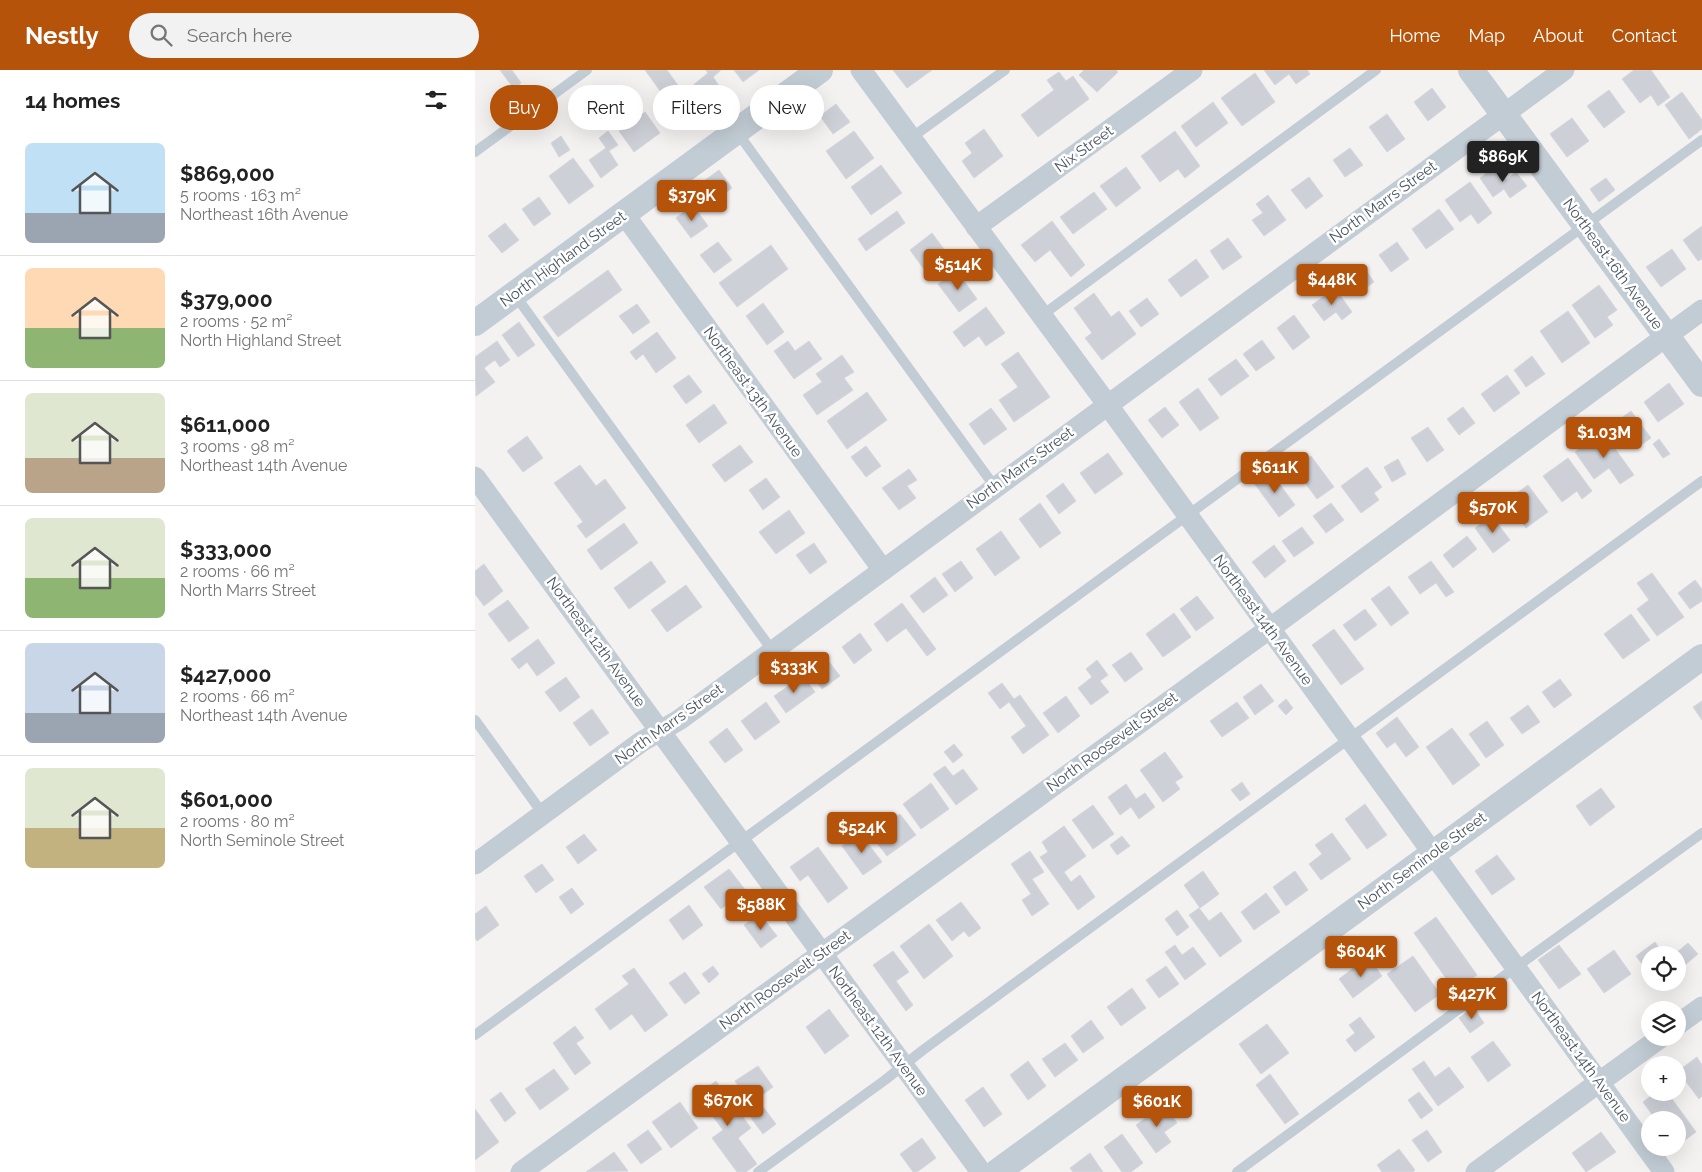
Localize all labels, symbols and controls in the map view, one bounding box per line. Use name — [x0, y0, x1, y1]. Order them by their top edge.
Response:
search box — [129, 13, 479, 58]
text: Nestly — [25, 21, 99, 50]
icon: search — [147, 21, 175, 49]
text: Search here — [187, 24, 292, 46]
text: Home — [1389, 25, 1440, 46]
text: Map — [1468, 25, 1505, 46]
text: About — [1533, 25, 1584, 46]
text: Contact — [1612, 25, 1677, 46]
chip: Buy — [490, 85, 558, 130]
chip: Rent — [568, 85, 643, 130]
chip: Filters — [653, 85, 740, 130]
chip: New — [750, 85, 824, 130]
icon: filters — [422, 86, 450, 114]
text: 14 homes — [25, 88, 120, 113]
street label: Nix Street — [1051, 122, 1117, 176]
pin: $869K — [1468, 140, 1538, 183]
text: $869K — [1478, 147, 1528, 166]
street label: North Marrs Street — [1326, 157, 1440, 247]
text: $869,000 — [180, 161, 275, 186]
icon: home — [65, 163, 125, 223]
pin: $379K — [657, 180, 727, 222]
text: 5 rooms · 163 m² — [180, 186, 301, 205]
text: $379K — [668, 186, 716, 205]
street label: Northeast 16th Avenue — [1559, 195, 1667, 333]
text: Northeast 16th Avenue — [180, 205, 348, 224]
street label: North Highland Street — [496, 207, 630, 311]
pin: $514K — [923, 248, 993, 291]
text: $514K — [935, 255, 981, 274]
pin: $448K — [1297, 264, 1367, 306]
text: $448K — [1308, 270, 1356, 289]
text: $379,000 — [180, 287, 273, 312]
icon: home — [65, 288, 125, 348]
text: 2 rooms · 52 m² — [180, 312, 292, 331]
street label: Northeast 13th Avenue — [700, 323, 806, 461]
text: North Highland Street — [180, 331, 341, 350]
text: $611,000 — [180, 412, 270, 437]
icon: home — [65, 413, 125, 473]
pin: $1.03M — [1563, 416, 1645, 459]
street label: North Marrs Street — [963, 423, 1077, 513]
text: $1.03M — [1577, 423, 1631, 442]
text: 3 rooms · 98 m² — [180, 437, 295, 456]
pin: $611K — [1240, 452, 1310, 494]
text: Northeast 14th Avenue — [180, 456, 347, 475]
text: $611K — [1252, 458, 1298, 477]
pin: $570K — [1458, 492, 1528, 534]
text: $570K — [1469, 498, 1517, 517]
text: $333,000 — [180, 537, 272, 562]
icon: home — [65, 538, 125, 598]
street label: Northeast 14th Avenue — [1210, 551, 1316, 689]
text: 2 rooms · 66 m² — [180, 562, 295, 581]
street label: Northeast 12th Avenue — [543, 573, 649, 711]
text: North Marrs Street — [180, 581, 316, 600]
pin: $333K — [759, 652, 829, 694]
text: $333K — [770, 658, 818, 677]
text: $427,000 — [180, 662, 271, 687]
icon: home — [65, 663, 125, 723]
street label: North Marrs Street — [612, 680, 726, 768]
text: 2 rooms · 66 m² — [180, 687, 295, 706]
street label: North Roosevelt Street — [1043, 688, 1181, 796]
text: Northeast 14th Avenue — [180, 706, 347, 725]
text: $601,000 — [180, 787, 273, 812]
icon: home — [65, 788, 125, 848]
street label: North Seminole Street — [1354, 808, 1490, 914]
text: 2 rooms · 80 m² — [180, 812, 295, 831]
pin: $524K — [827, 812, 897, 854]
text: $524K — [838, 818, 886, 837]
text: North Seminole Street — [180, 831, 344, 850]
pin: $588K — [726, 888, 796, 931]
text: $588K — [736, 895, 786, 914]
street label: North Roosevelt Street — [716, 926, 854, 1034]
pin: $604K — [1326, 936, 1396, 978]
text: $604K — [1336, 942, 1386, 961]
map controls — [1641, 946, 1686, 1156]
button: locate — [1641, 946, 1686, 991]
street label: Northeast 12th Avenue — [825, 962, 931, 1100]
pin: $427K — [1437, 978, 1507, 1020]
text: $427K — [1448, 984, 1496, 1003]
street label: Northeast 14th Avenue — [1528, 988, 1634, 1126]
button: layers — [1641, 1001, 1686, 1046]
button: + — [1641, 1056, 1686, 1101]
pin: $670K — [693, 1084, 763, 1127]
pin: $601K — [1122, 1086, 1192, 1128]
text: $670K — [703, 1091, 753, 1110]
text: $601K — [1133, 1092, 1181, 1111]
button: − — [1641, 1111, 1686, 1156]

